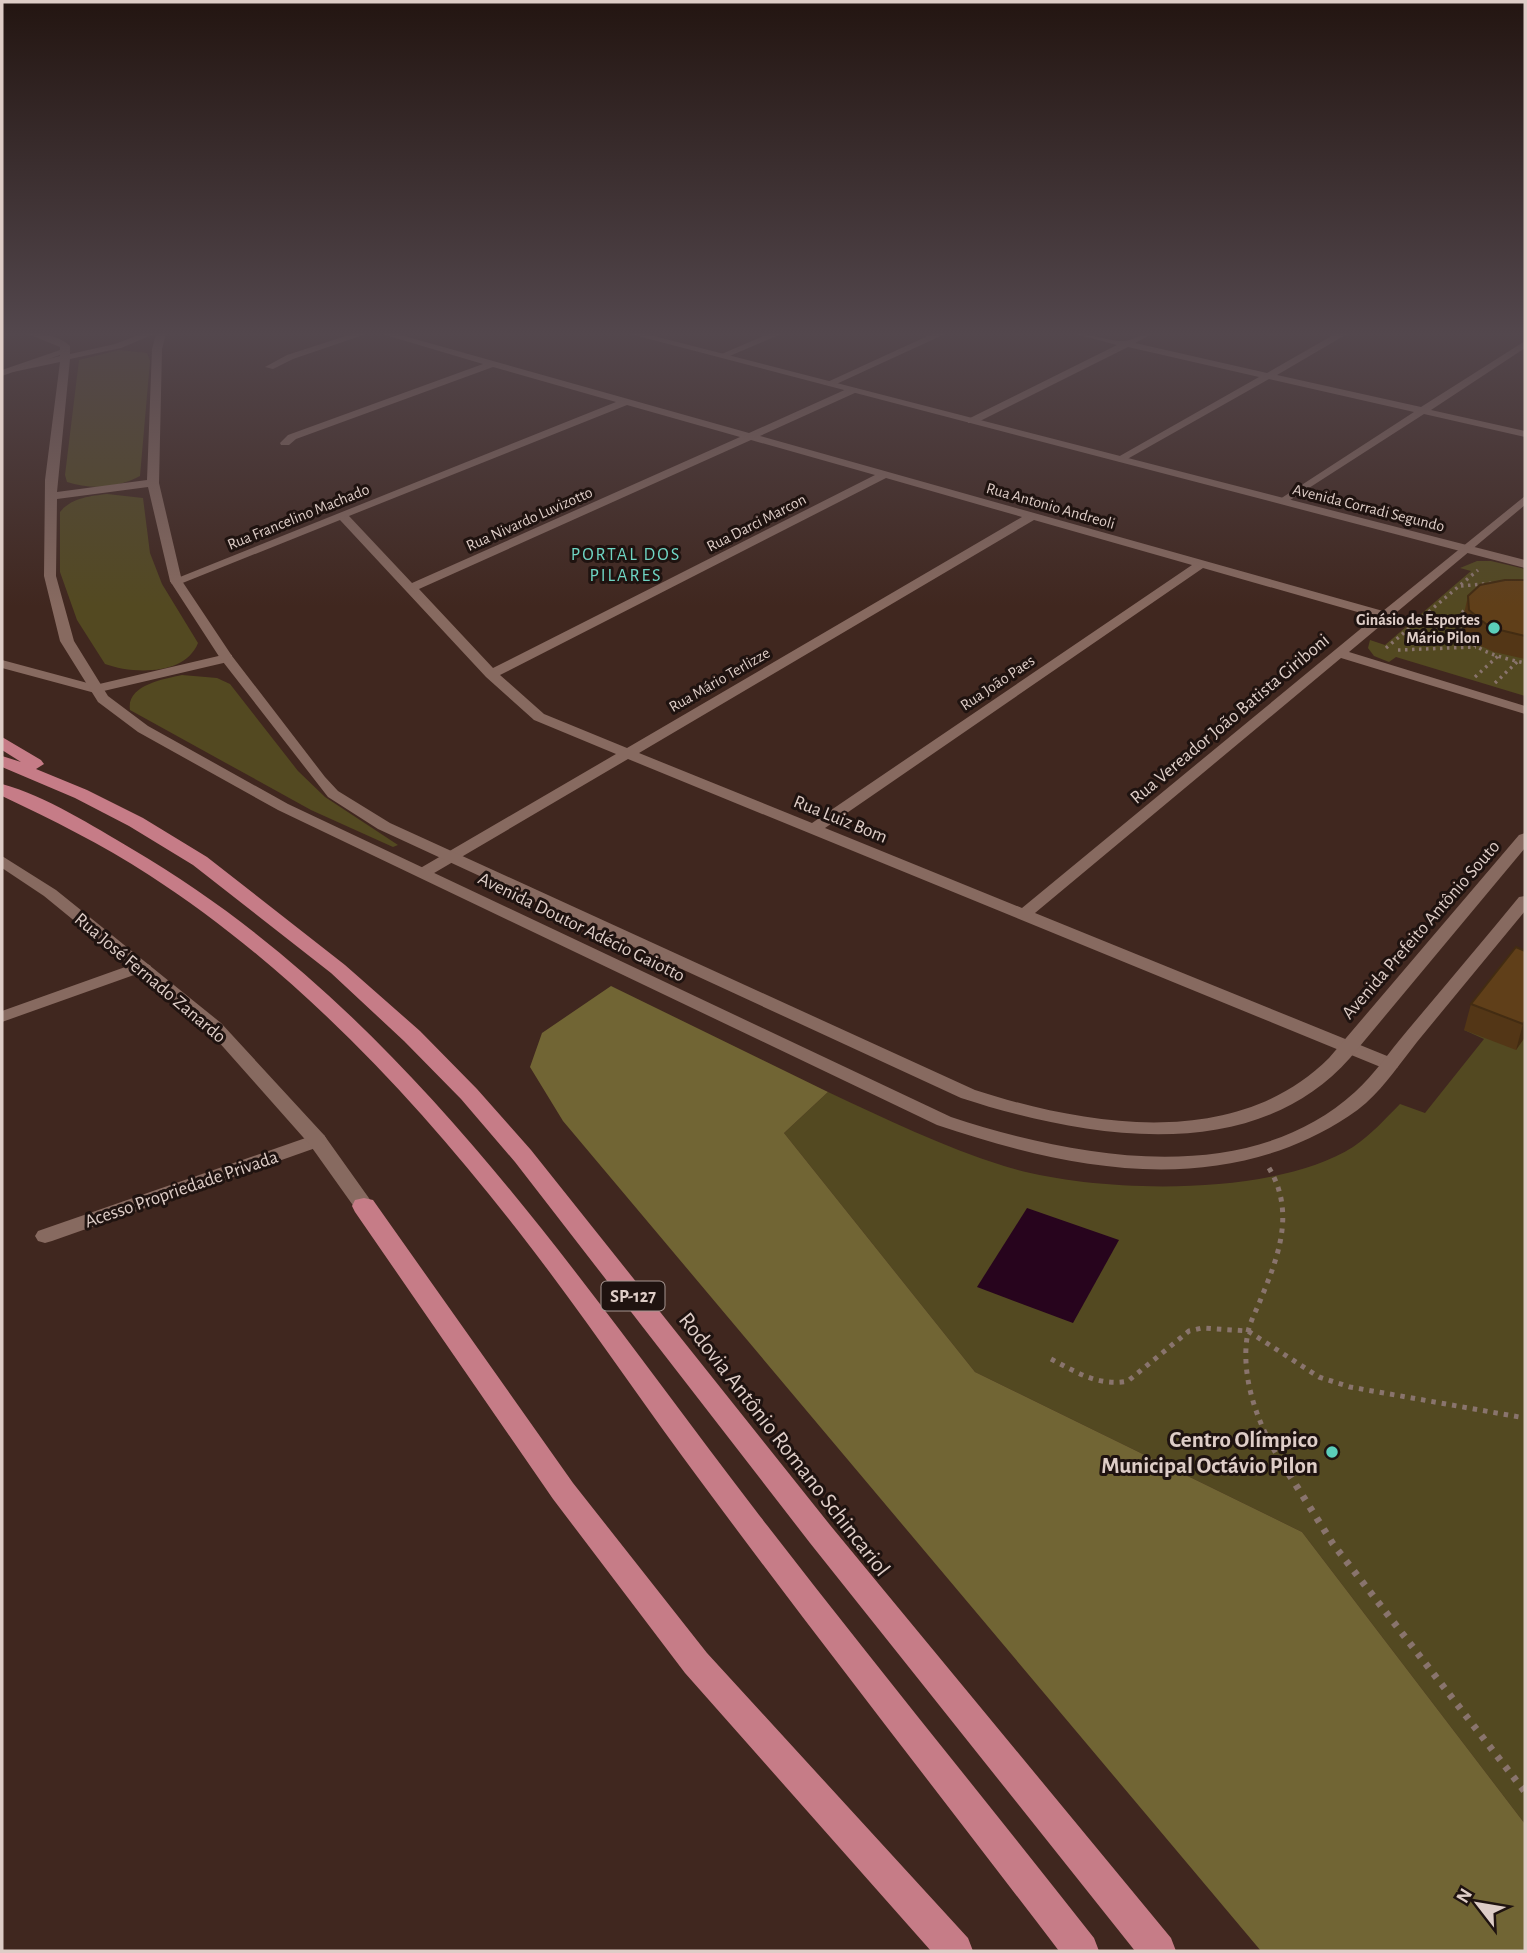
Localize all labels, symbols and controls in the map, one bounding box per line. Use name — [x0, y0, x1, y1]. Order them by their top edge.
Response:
street label: Rua Antonio Andreoli — [985, 480, 1117, 532]
street label: Rua Francelino Machado — [225, 481, 372, 553]
street label: Avenida Corradi Segundo — [1291, 481, 1447, 535]
street label: Rua Nivardo Luvizotto — [464, 484, 595, 554]
street label: Rua Darci Marcon — [704, 491, 809, 555]
district label: PORTAL DOS PILARES — [571, 546, 681, 585]
place label: Ginásio de Esportes Mário Pilon — [1356, 612, 1480, 646]
marker: Ginásio de Esportes Mário Pilon — [1486, 620, 1502, 636]
street label: Rua Vereador João Batista Giriboni — [1127, 631, 1333, 808]
street label: Rua Mário Terlizze — [666, 645, 773, 715]
street label: Rua João Paes — [958, 652, 1038, 713]
street label: Rua Luiz Bom — [791, 792, 890, 847]
street label: Avenida Prefeito Antônio Souto — [1339, 837, 1504, 1023]
street label: Avenida Doutor Adécio Gaiotto — [475, 869, 688, 986]
street label: Rua José Fernado Zanardo — [71, 909, 229, 1047]
street label: Acesso Propriedade Privada — [82, 1147, 281, 1231]
road number: SP-127 — [602, 1282, 664, 1310]
street label: Rodovia Antônio Romano Schincariol — [674, 1309, 894, 1581]
place label: Centro Olímpico Municipal Octávio Pilon — [1101, 1429, 1318, 1478]
marker: Centro Olímpico Municipal Octávio Pilon — [1324, 1444, 1340, 1460]
north arrow — [1443, 1869, 1513, 1939]
text: N — [1453, 1885, 1476, 1907]

